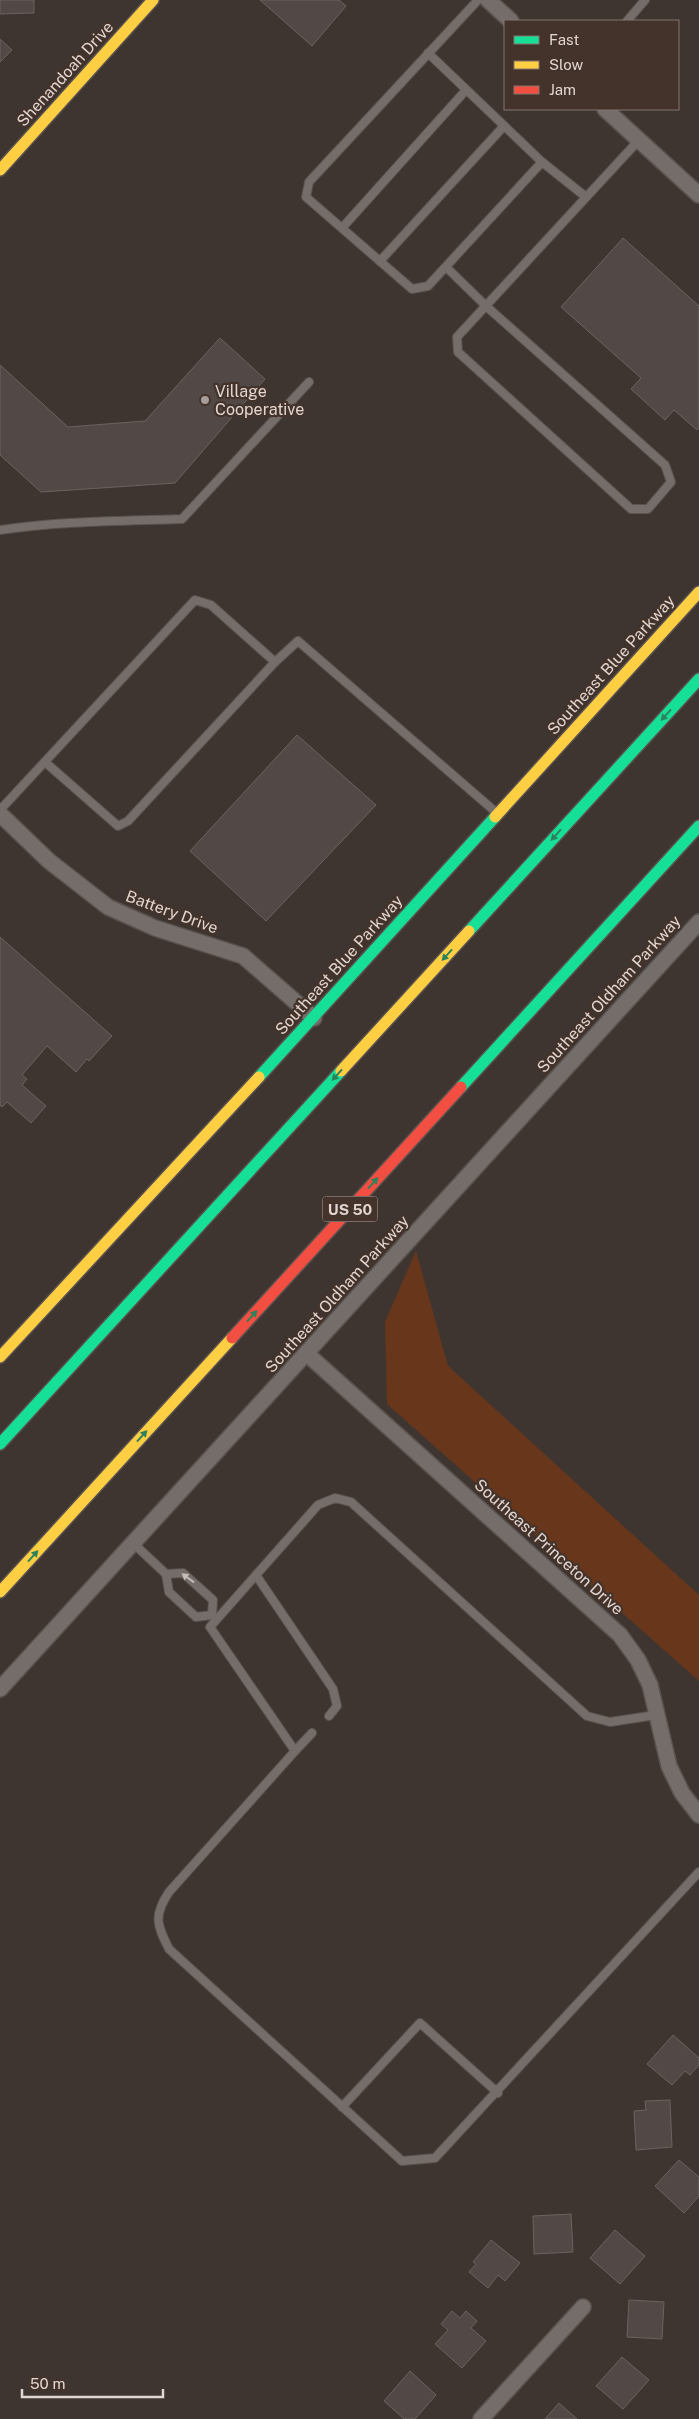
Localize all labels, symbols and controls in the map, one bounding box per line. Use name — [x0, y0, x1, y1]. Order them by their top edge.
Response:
street label: Shenandoah Drive — [13, 17, 117, 131]
legend — [504, 20, 679, 110]
text: Fast — [549, 31, 579, 48]
text: Slow — [549, 56, 584, 73]
text: Jam — [549, 81, 576, 98]
place label: Village Cooperative — [215, 382, 304, 419]
marker: Village Cooperative — [199, 394, 211, 406]
street label: Southeast Blue Parkway — [543, 591, 679, 739]
one-way arrow — [660, 709, 672, 721]
one-way arrow — [551, 829, 562, 841]
street label: Battery Drive — [123, 887, 221, 937]
street label: Southeast Blue Parkway — [271, 891, 407, 1039]
street label: Southeast Oldham Parkway — [533, 911, 685, 1077]
one-way arrow — [441, 948, 453, 960]
one-way arrow — [331, 1068, 343, 1080]
one-way arrow — [367, 1177, 379, 1189]
road number: US 50 — [322, 1196, 378, 1222]
street label: Southeast Oldham Parkway — [261, 1211, 413, 1377]
one-way arrow — [246, 1310, 258, 1322]
one-way arrow — [137, 1429, 148, 1442]
street label: Southeast Princeton Drive — [471, 1475, 627, 1619]
one-way arrow — [27, 1550, 39, 1562]
one-way arrow — [181, 1574, 195, 1583]
scale bar — [22, 2366, 164, 2398]
text: 50 m — [30, 2375, 65, 2392]

